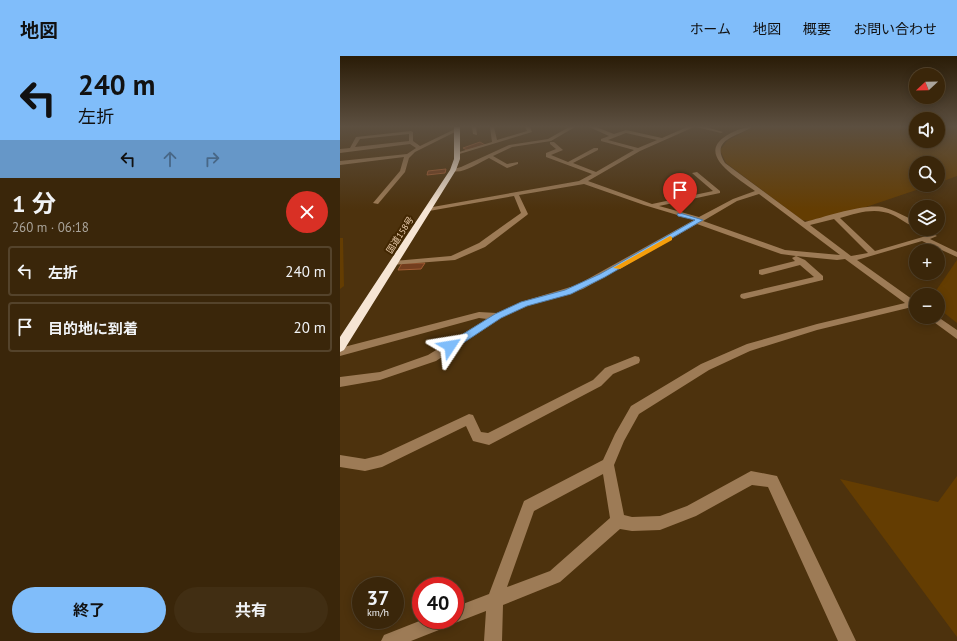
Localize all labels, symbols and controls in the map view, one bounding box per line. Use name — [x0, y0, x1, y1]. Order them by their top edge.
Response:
text: 地図 — [20, 18, 58, 42]
text: ホーム — [689, 20, 731, 38]
text: 地図 — [753, 20, 781, 38]
text: 概要 — [803, 20, 831, 38]
text: お問い合わせ — [853, 20, 937, 38]
text: 240 m — [78, 66, 155, 103]
north arrow — [909, 68, 945, 104]
map controls — [909, 68, 945, 324]
icon: left — [12, 72, 64, 124]
text: 左折 — [78, 105, 114, 128]
button: sound — [909, 112, 945, 148]
icon: left — [117, 148, 139, 170]
icon: ahead — [159, 148, 181, 170]
icon: right — [201, 148, 223, 170]
button: search — [909, 156, 945, 192]
pin — [663, 173, 697, 214]
icon: arrive — [669, 179, 691, 201]
text: 1 分 — [12, 188, 56, 219]
button: close — [286, 191, 328, 233]
button: layers — [909, 200, 945, 236]
street label: 国道158号 — [384, 214, 416, 255]
text: 260 m · 06:18 — [12, 219, 89, 236]
button: + — [909, 244, 945, 280]
icon: left — [14, 260, 36, 282]
text: 240 m — [285, 262, 326, 281]
text: 左折 — [48, 263, 78, 282]
button: − — [909, 288, 945, 324]
icon: arrive — [14, 316, 36, 338]
text: 20 m — [293, 318, 326, 337]
text: 目的地に到着 — [48, 319, 138, 338]
position arrow — [429, 325, 471, 367]
speed limit sign: 40 — [412, 577, 464, 629]
text: 37 — [367, 585, 389, 611]
button: 終了 — [12, 587, 166, 633]
button: 共有 — [174, 587, 328, 633]
text: km/h — [367, 606, 389, 619]

